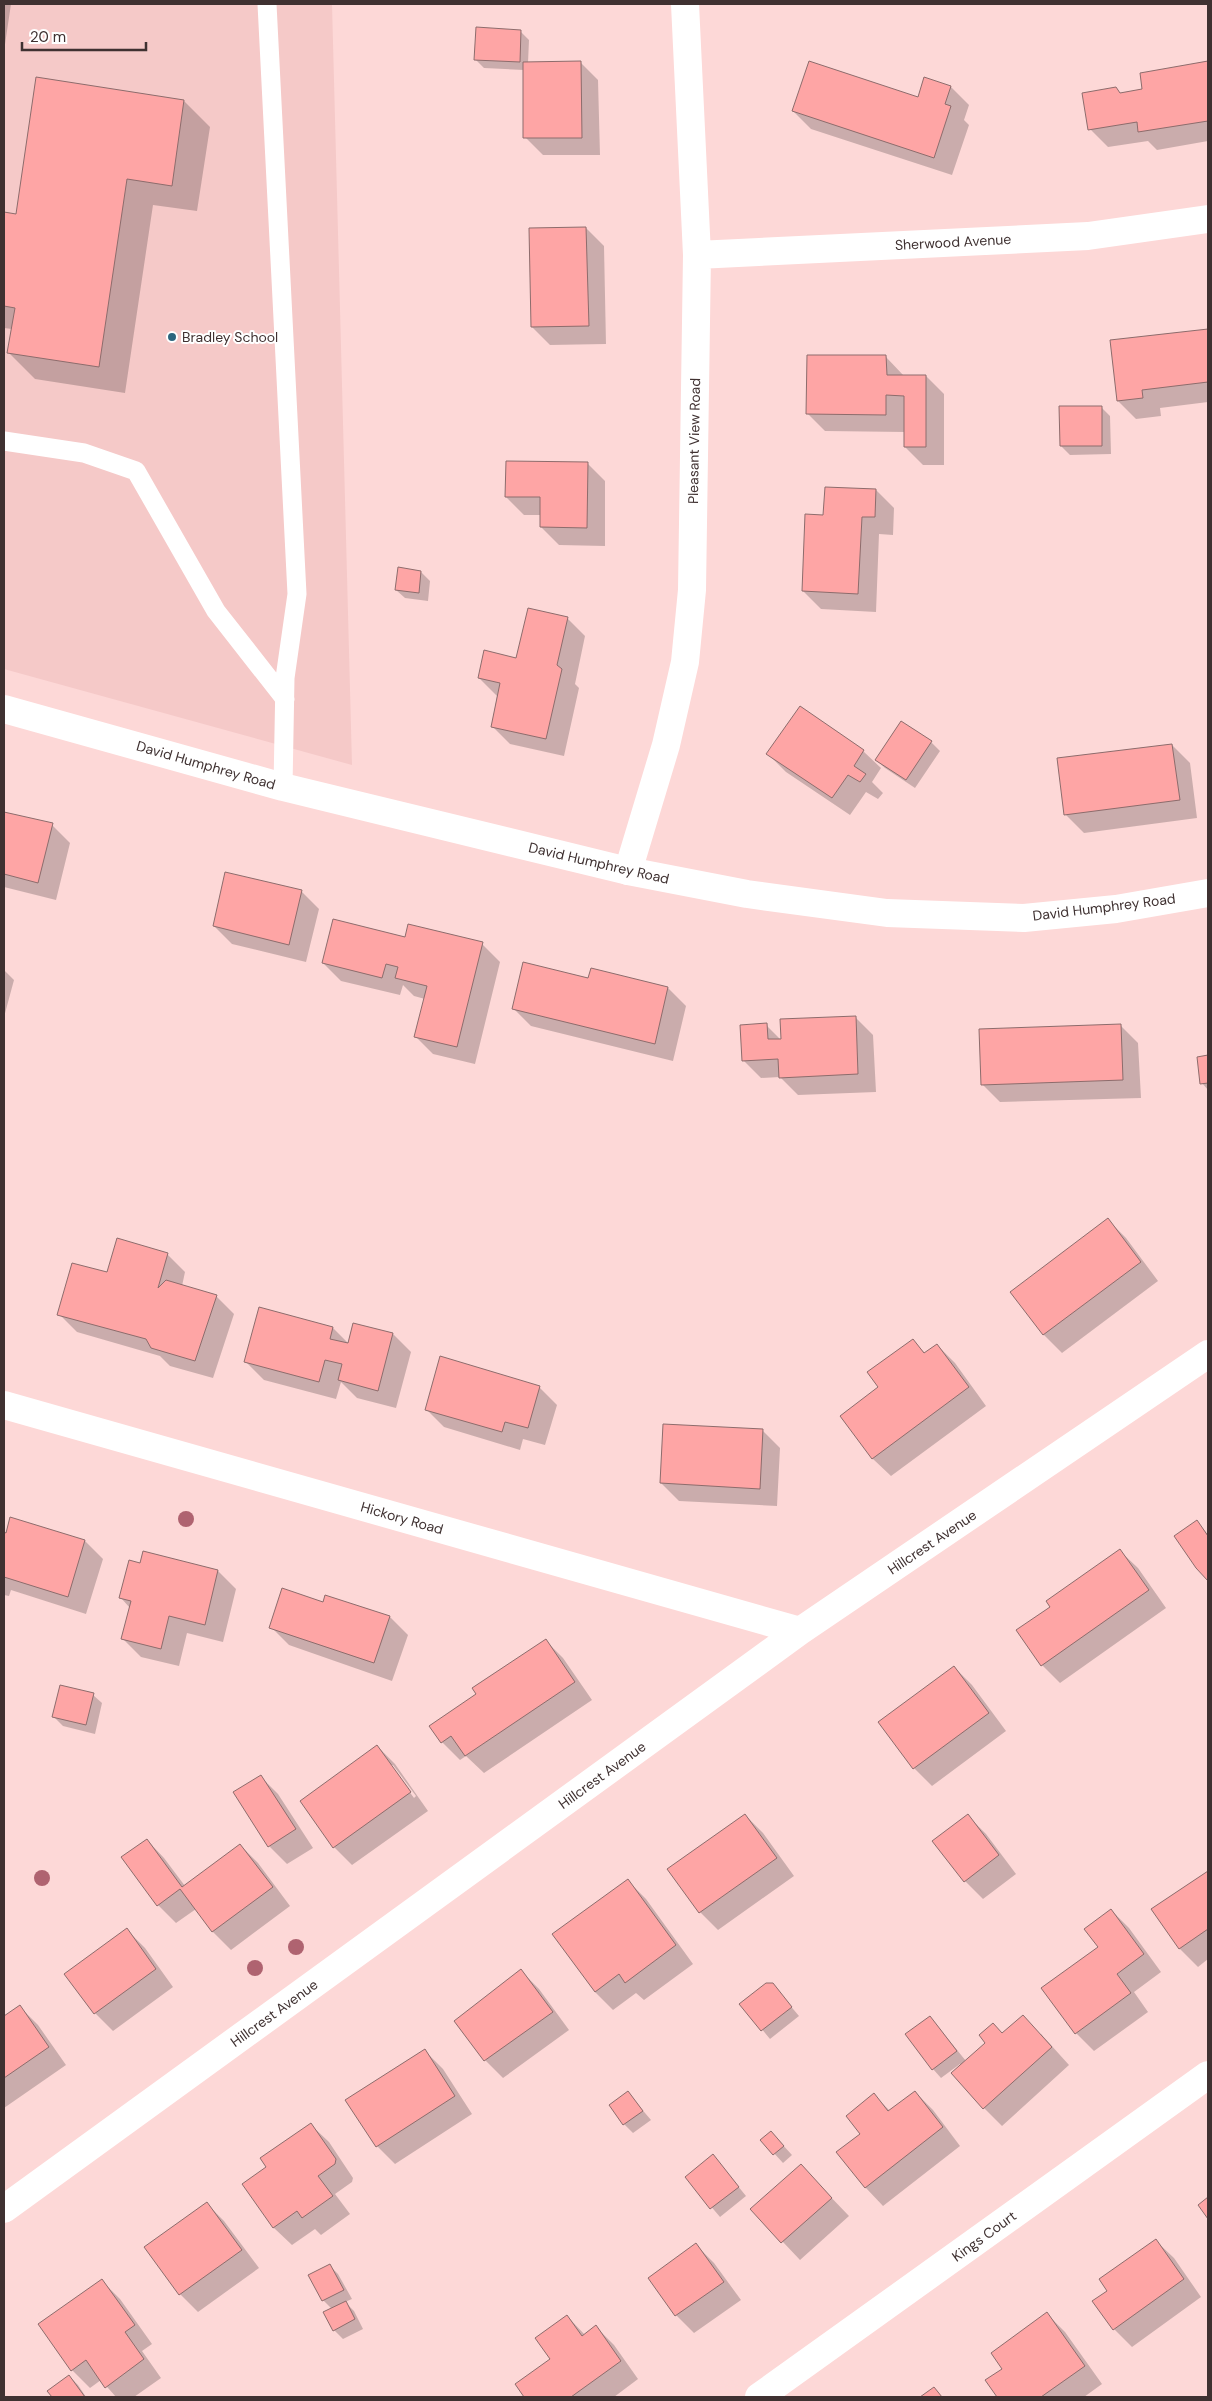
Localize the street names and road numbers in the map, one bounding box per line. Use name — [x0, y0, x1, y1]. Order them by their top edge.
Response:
street label: Sherwood Avenue — [894, 230, 1012, 254]
street label: Pleasant View Road — [684, 378, 704, 504]
street label: David Humphrey Road — [134, 737, 278, 793]
street label: David Humphrey Road — [527, 838, 671, 888]
street label: David Humphrey Road — [1032, 889, 1176, 925]
street label: Hickory Road — [359, 1498, 445, 1538]
street label: Hillcrest Avenue — [884, 1506, 980, 1578]
street label: Hillcrest Avenue — [555, 1737, 649, 1813]
street label: Hillcrest Avenue — [227, 1975, 321, 2051]
street label: Kings Court — [948, 2207, 1020, 2265]

